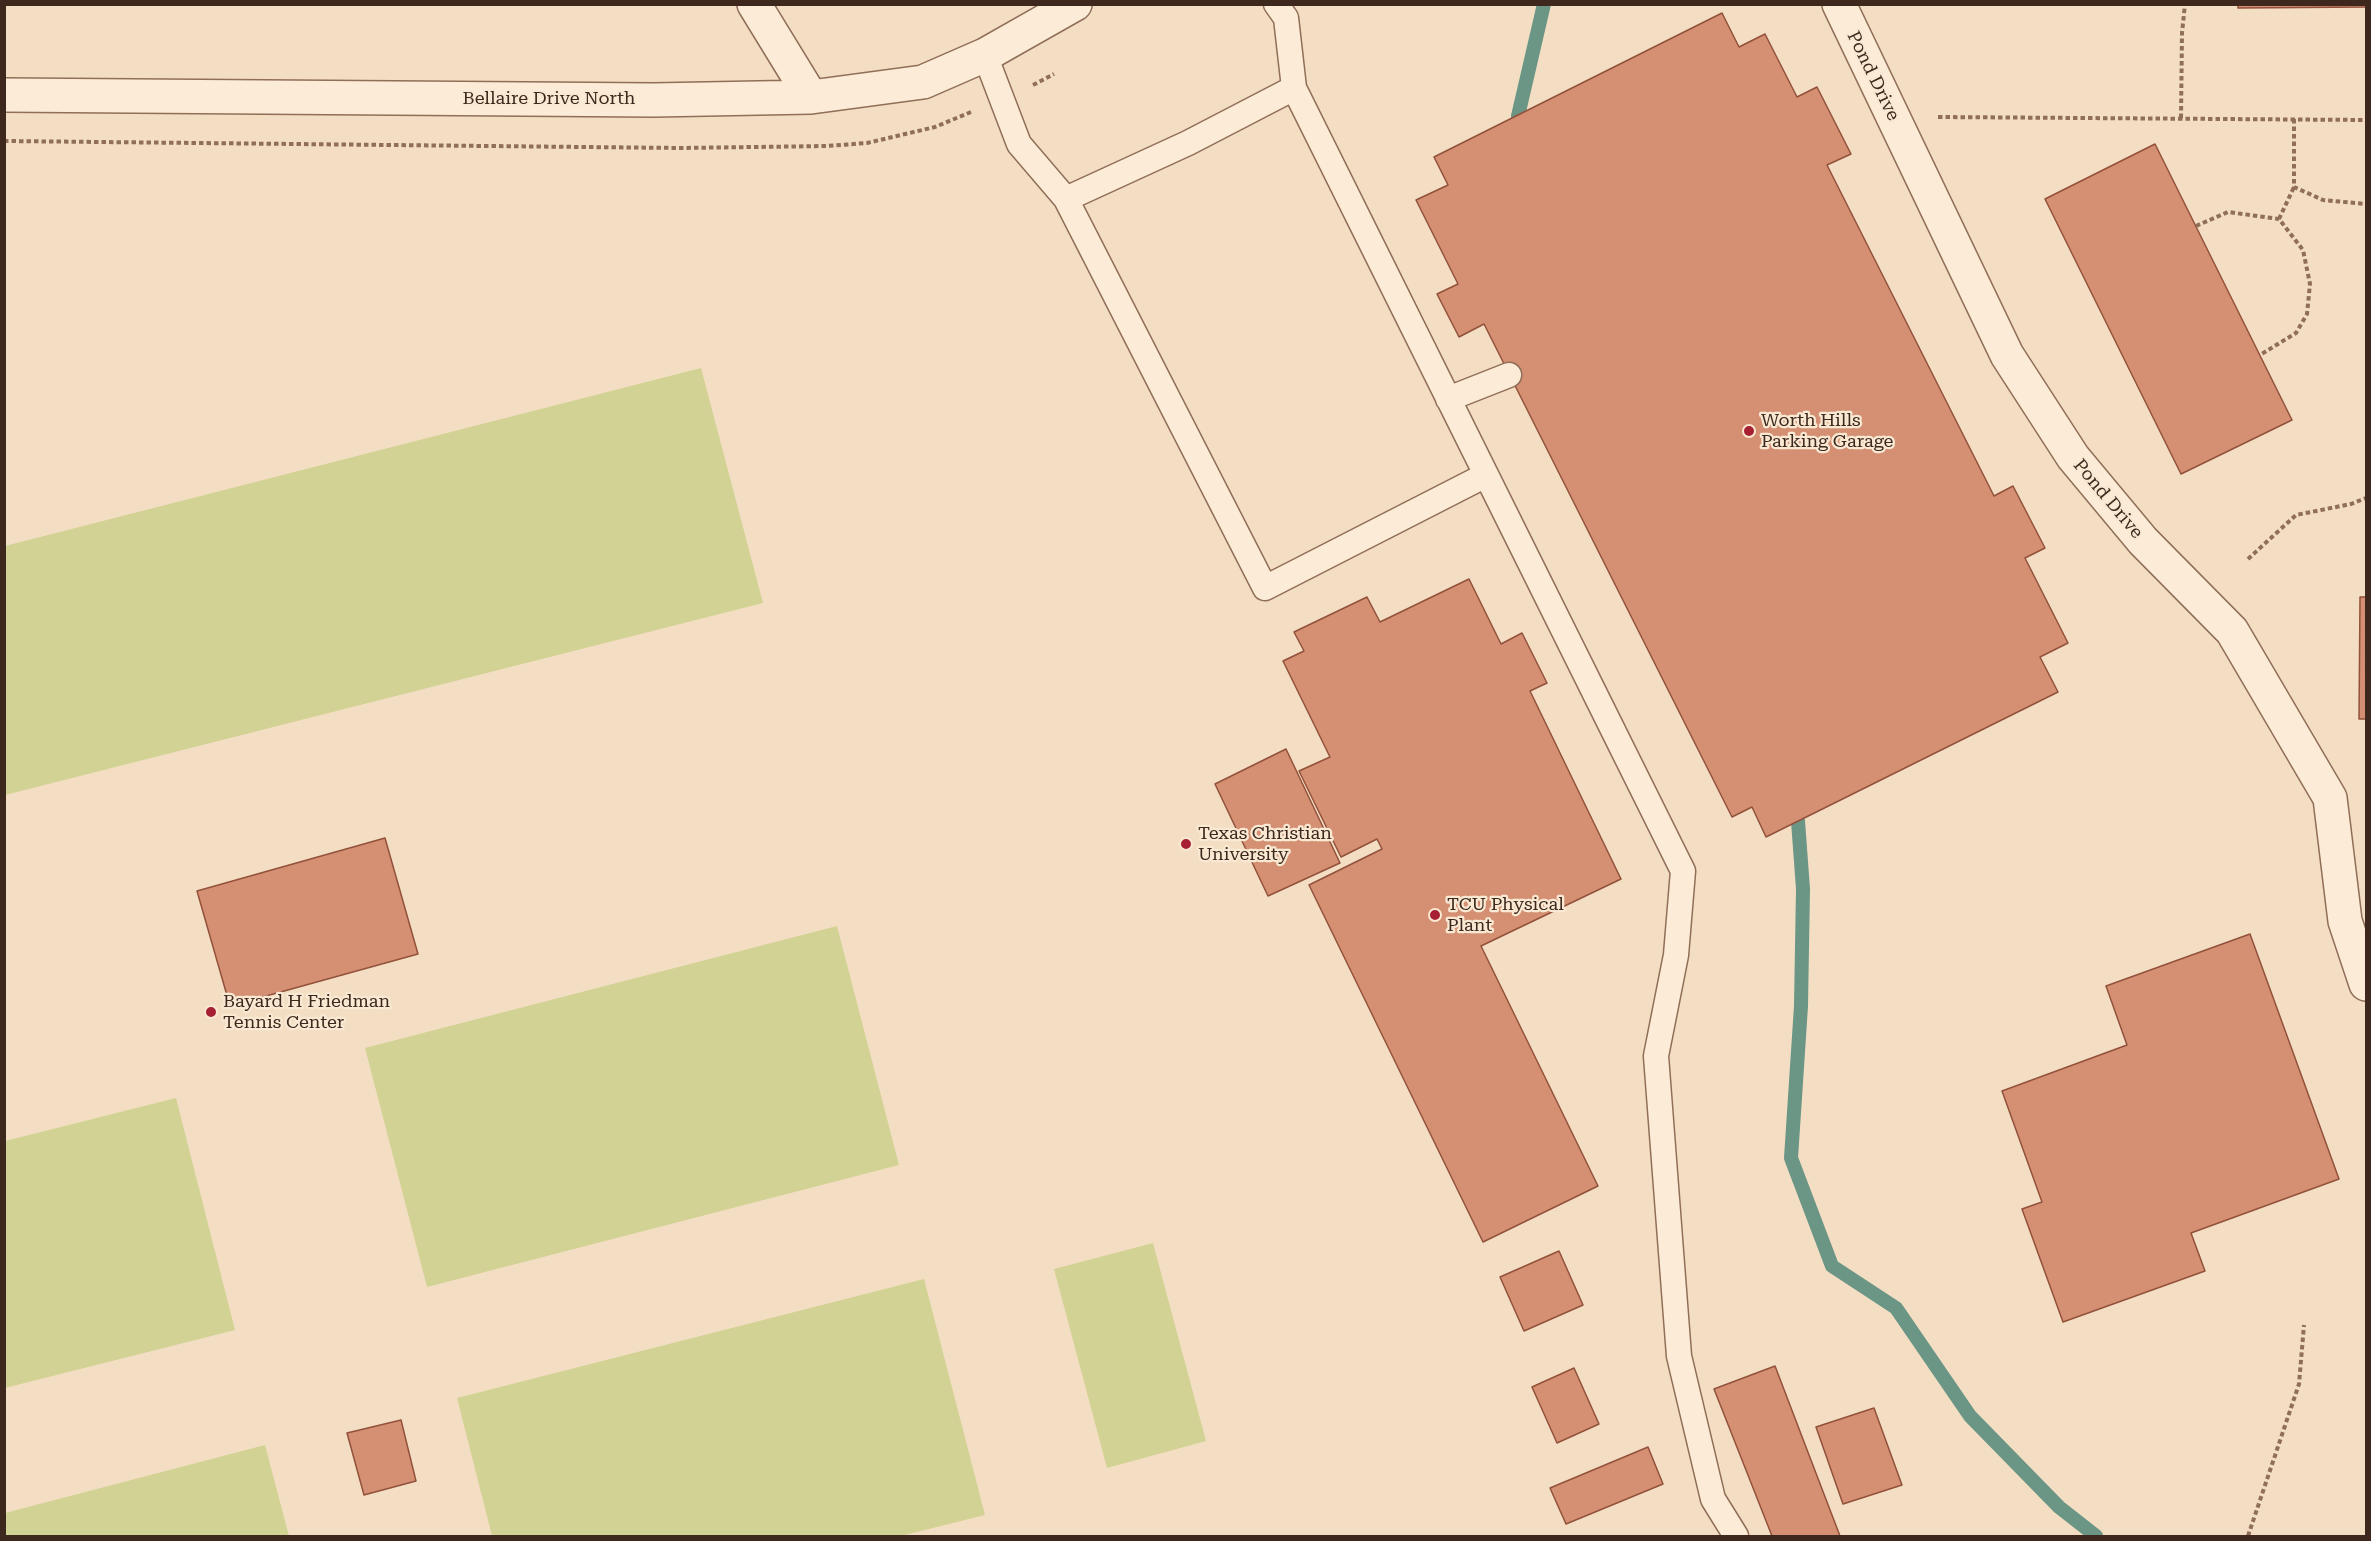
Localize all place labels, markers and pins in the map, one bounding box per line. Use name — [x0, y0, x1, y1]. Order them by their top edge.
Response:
place label: Worth Hills Parking Garage — [1761, 410, 1893, 452]
marker: Worth Hills Parking Garage — [1742, 424, 1756, 438]
place label: Texas Christian University — [1198, 823, 1332, 866]
marker: Texas Christian University — [1179, 837, 1193, 851]
place label: TCU Physical Plant — [1447, 894, 1564, 936]
marker: TCU Physical Plant — [1428, 908, 1442, 922]
place label: Bayard H Friedman Tennis Center — [223, 991, 390, 1034]
marker: Bayard H Friedman Tennis Center — [204, 1005, 218, 1019]

